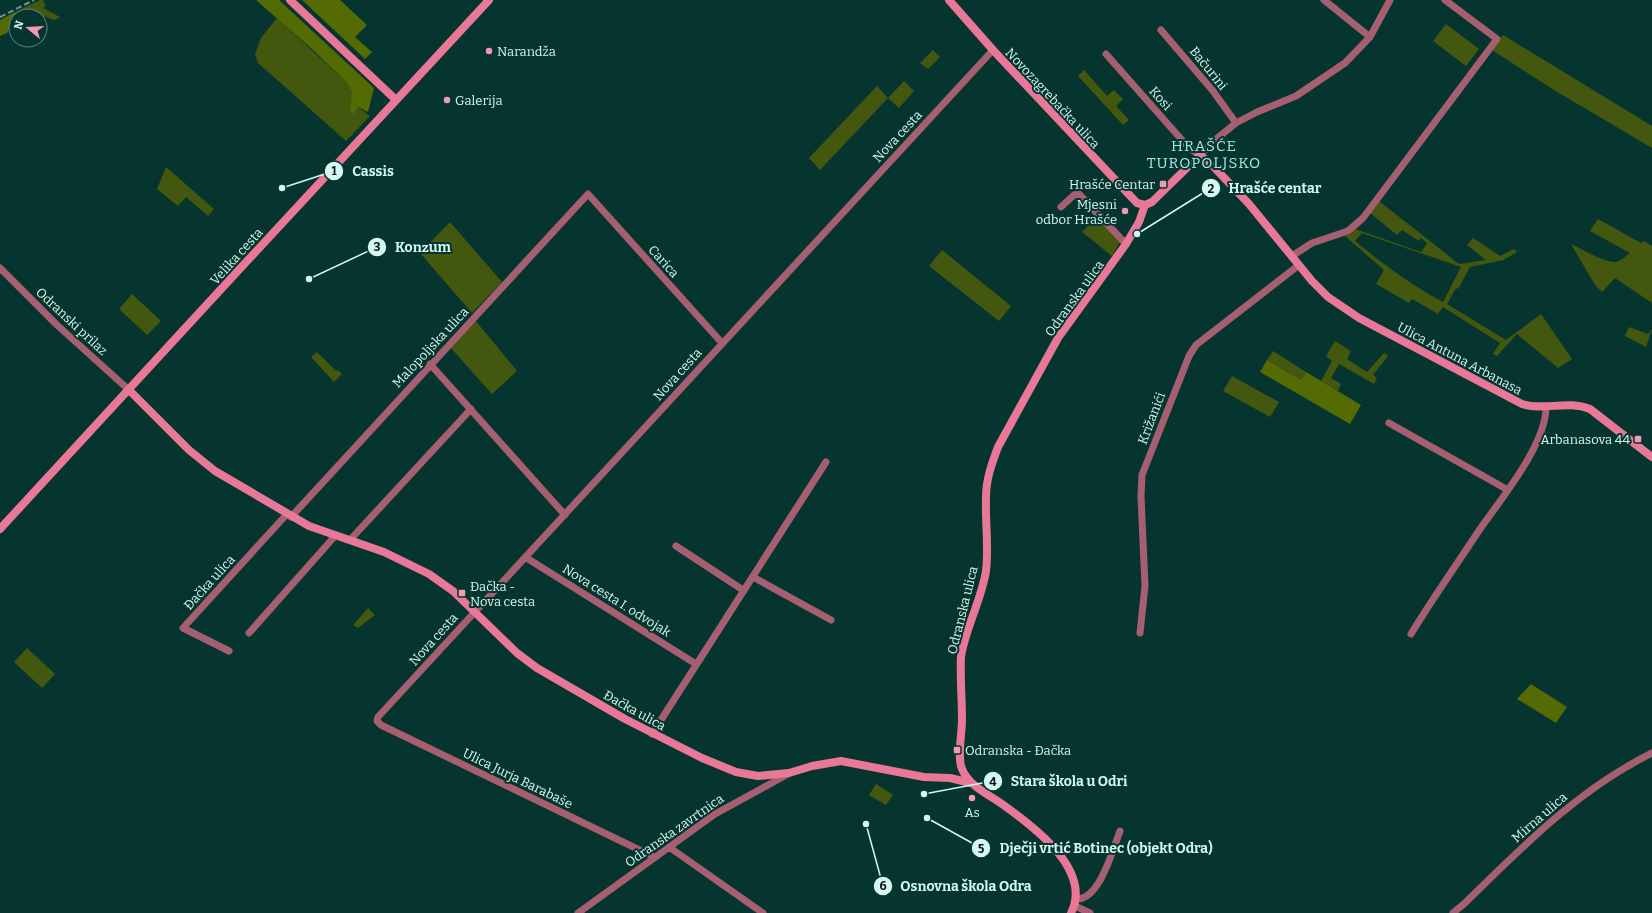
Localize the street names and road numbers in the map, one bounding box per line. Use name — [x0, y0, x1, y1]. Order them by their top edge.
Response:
street label: Bačurini — [1187, 44, 1231, 93]
street label: Novozagrebačka ulica — [1002, 45, 1103, 152]
street label: Kosi — [1146, 84, 1175, 113]
street label: Nova cesta — [870, 107, 925, 165]
street label: Velika cesta — [207, 225, 266, 288]
street label: Carica — [645, 242, 682, 281]
street label: Odranska ulica — [1042, 257, 1107, 339]
street label: Odranski prilaz — [33, 285, 110, 358]
street label: Malopoljska ulica — [389, 304, 471, 391]
street label: Ulica Antuna Arbanasa — [1395, 319, 1525, 398]
street label: Nova cesta — [650, 345, 705, 404]
street label: Križanići — [1135, 390, 1168, 446]
street label: Đačka ulica — [181, 552, 238, 613]
street label: Nova cesta I. odvojak — [560, 561, 674, 640]
street label: Odranska ulica — [944, 565, 981, 656]
street label: Nova cesta — [406, 610, 461, 669]
street label: Đačka ulica — [601, 687, 668, 734]
street label: Ulica Jurja Barabaše — [460, 745, 575, 812]
street label: Mirna ulica — [1509, 789, 1570, 845]
street label: Odranska zavrtnica — [622, 791, 726, 870]

